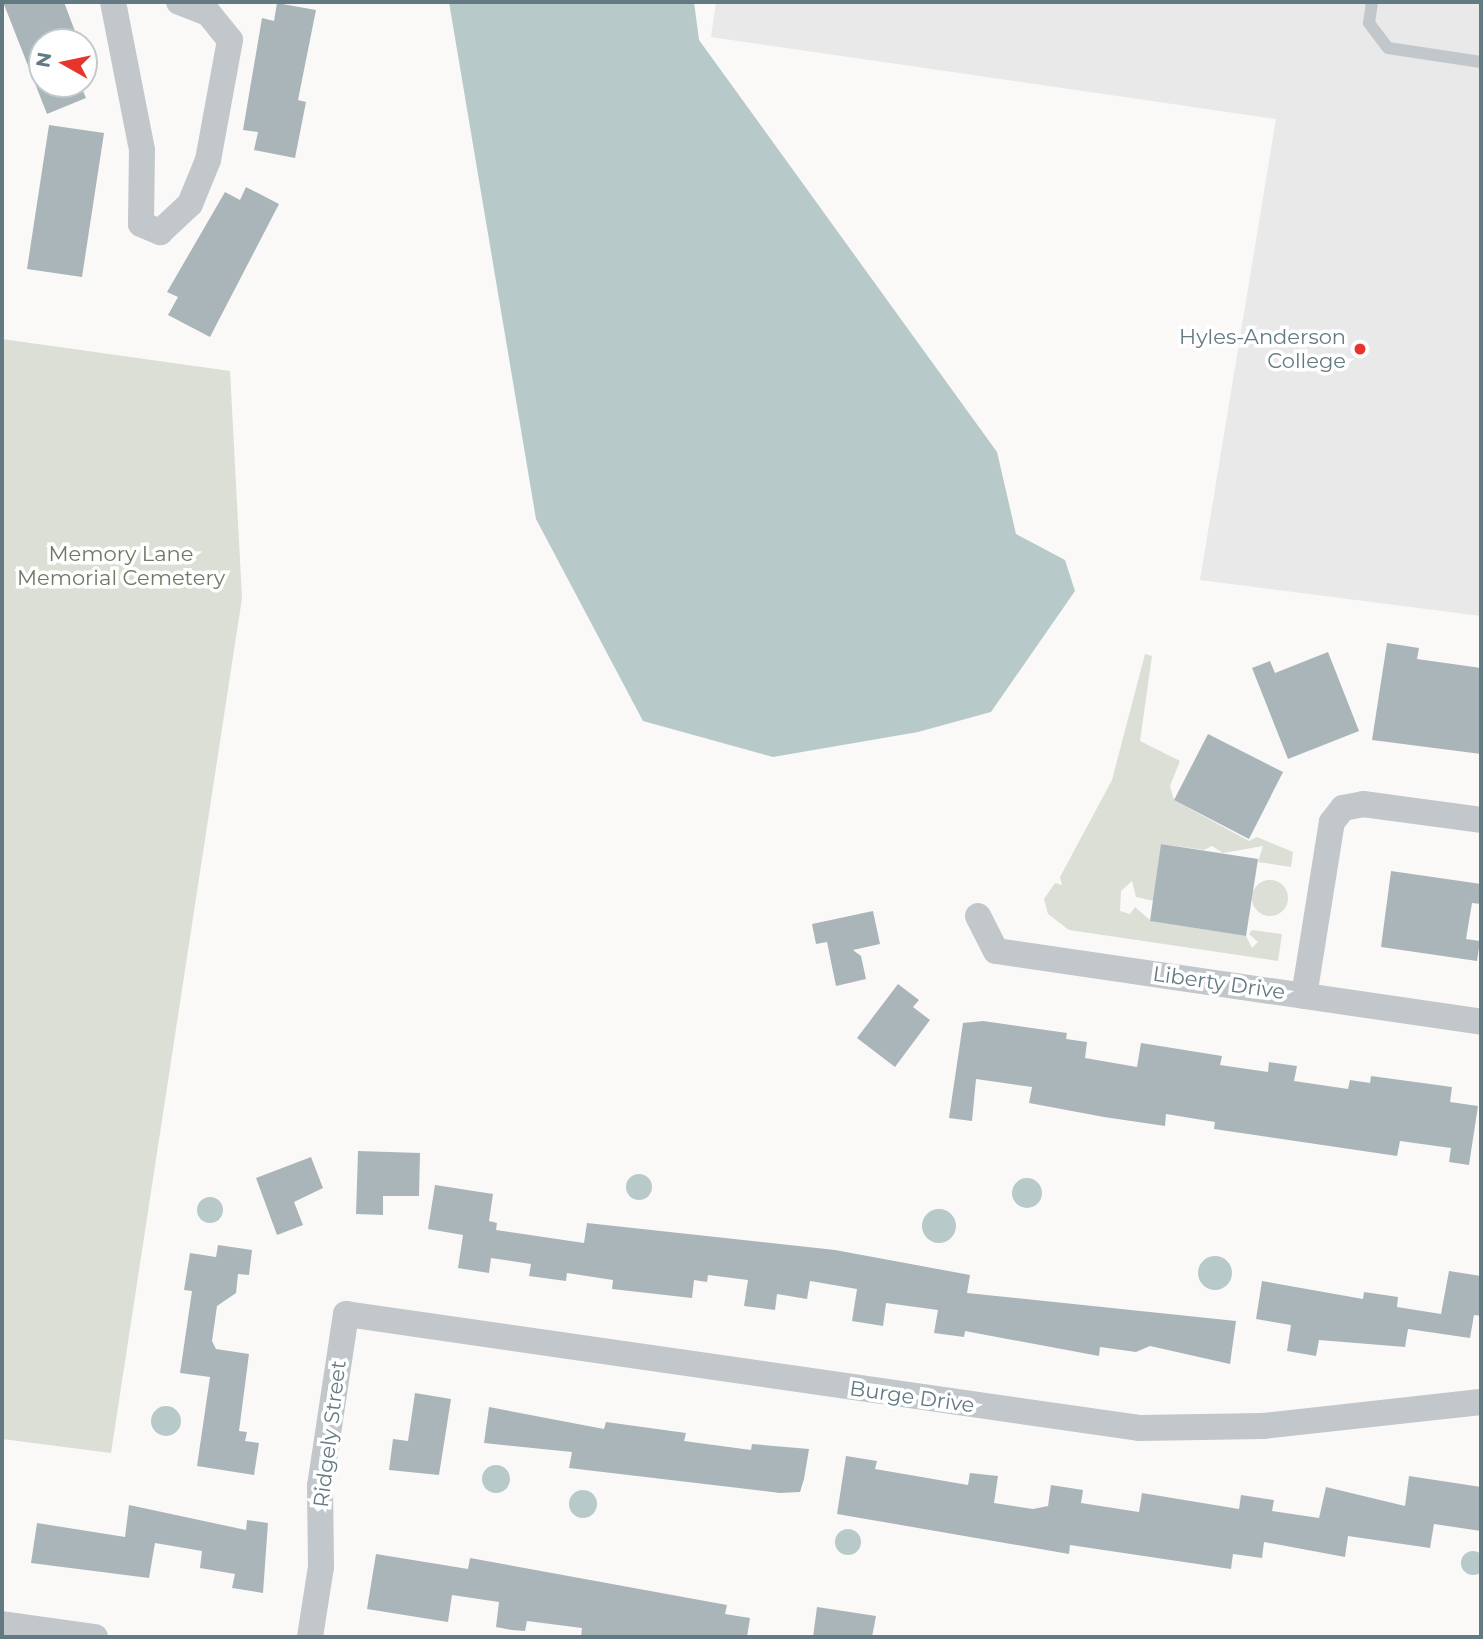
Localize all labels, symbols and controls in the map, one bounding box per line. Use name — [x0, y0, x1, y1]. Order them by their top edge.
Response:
north arrow — [28, 28, 98, 98]
text: N — [31, 51, 56, 69]
place label: Hyles-Anderson College — [1179, 324, 1346, 374]
marker: Hyles-Anderson College — [1352, 341, 1368, 357]
park label: Memory Lane Memorial Cemetery — [17, 541, 225, 591]
street label: Liberty Drive — [1151, 961, 1287, 1005]
street label: Ridgely Street — [308, 1359, 352, 1509]
street label: Burge Drive — [848, 1376, 976, 1418]

